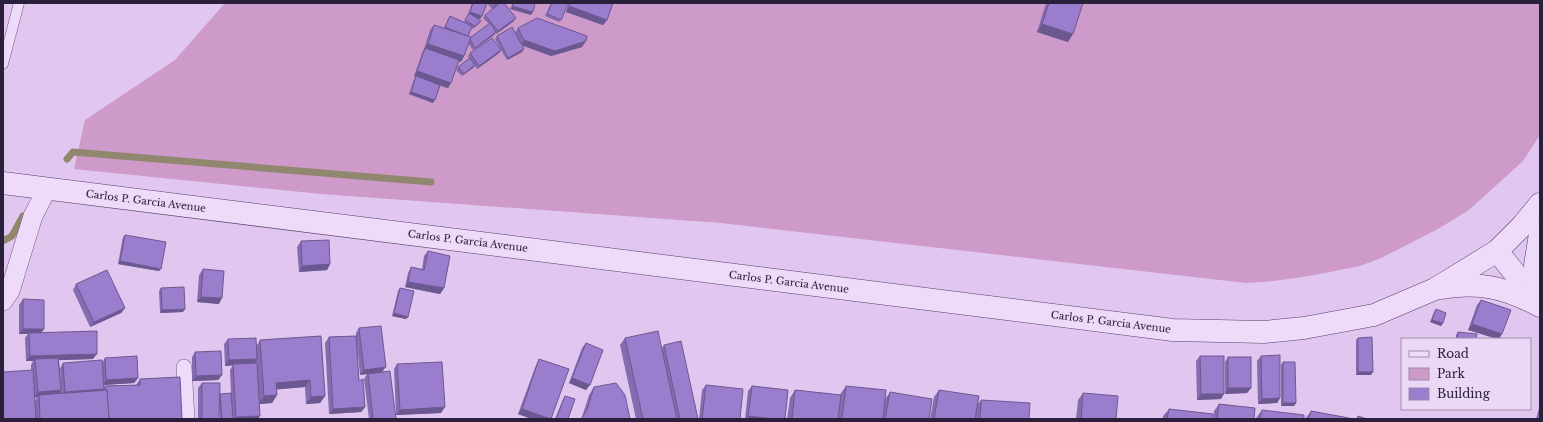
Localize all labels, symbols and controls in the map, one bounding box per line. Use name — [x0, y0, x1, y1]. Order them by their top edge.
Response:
street label: Carlos P. Garcia Avenue — [85, 187, 207, 215]
street label: Carlos P. Garcia Avenue — [407, 227, 529, 255]
street label: Carlos P. Garcia Avenue — [728, 268, 850, 296]
street label: Carlos P. Garcia Avenue — [1050, 308, 1172, 336]
legend — [1401, 338, 1531, 410]
text: Road — [1437, 346, 1469, 361]
text: Park — [1437, 366, 1465, 381]
text: Building — [1437, 386, 1491, 401]

